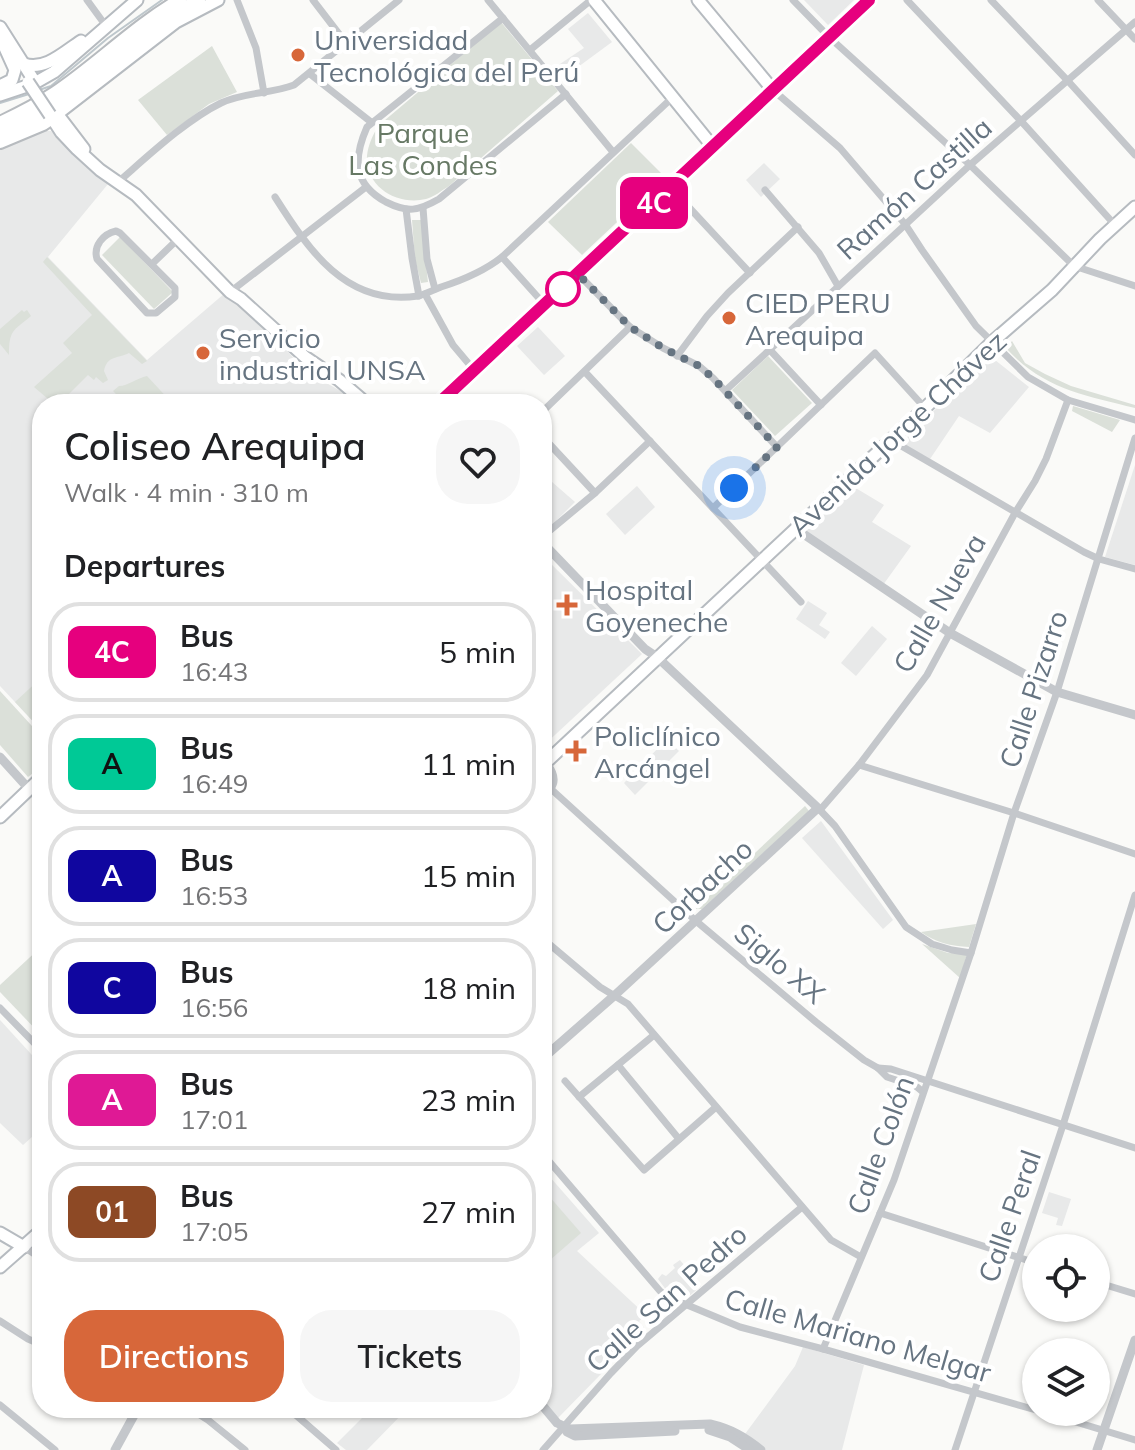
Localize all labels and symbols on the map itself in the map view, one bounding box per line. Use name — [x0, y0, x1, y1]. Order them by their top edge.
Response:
place label: Universidad Tecnológica del Perú — [314, 22, 579, 89]
marker: Universidad Tecnológica del Perú — [289, 46, 307, 64]
street label: Ramón Castilla — [829, 109, 999, 267]
park label: Parque Las Condes — [348, 115, 498, 182]
line badge: 4C — [618, 177, 690, 229]
unlabelled marker — [546, 272, 580, 306]
place label: CIED PERU Arequipa — [745, 285, 891, 352]
marker: CIED PERU Arequipa — [720, 309, 738, 327]
place label: Servicio industrial UNSA — [219, 320, 426, 387]
street label: Avenida Jorge Chávez — [781, 323, 1013, 543]
marker: Servicio industrial UNSA — [194, 344, 212, 362]
your location — [714, 468, 754, 508]
street label: Calle Nueva — [885, 527, 993, 679]
place label: Hospital Goyeneche — [585, 572, 728, 639]
marker: Hospital Goyeneche — [556, 594, 578, 616]
street label: Calle Pizarro — [991, 606, 1075, 772]
place label: Policlínico Arcángel — [594, 718, 721, 785]
marker: Policlínico Arcángel — [565, 740, 587, 762]
street label: Corbacho — [645, 831, 759, 941]
street label: Siglo XX — [728, 915, 832, 1011]
street label: Calle Colón — [839, 1071, 921, 1219]
street label: Calle Peral — [970, 1145, 1048, 1287]
street label: Calle San Pedro — [578, 1216, 754, 1380]
street label: Calle Mariano Melgar — [721, 1280, 996, 1390]

